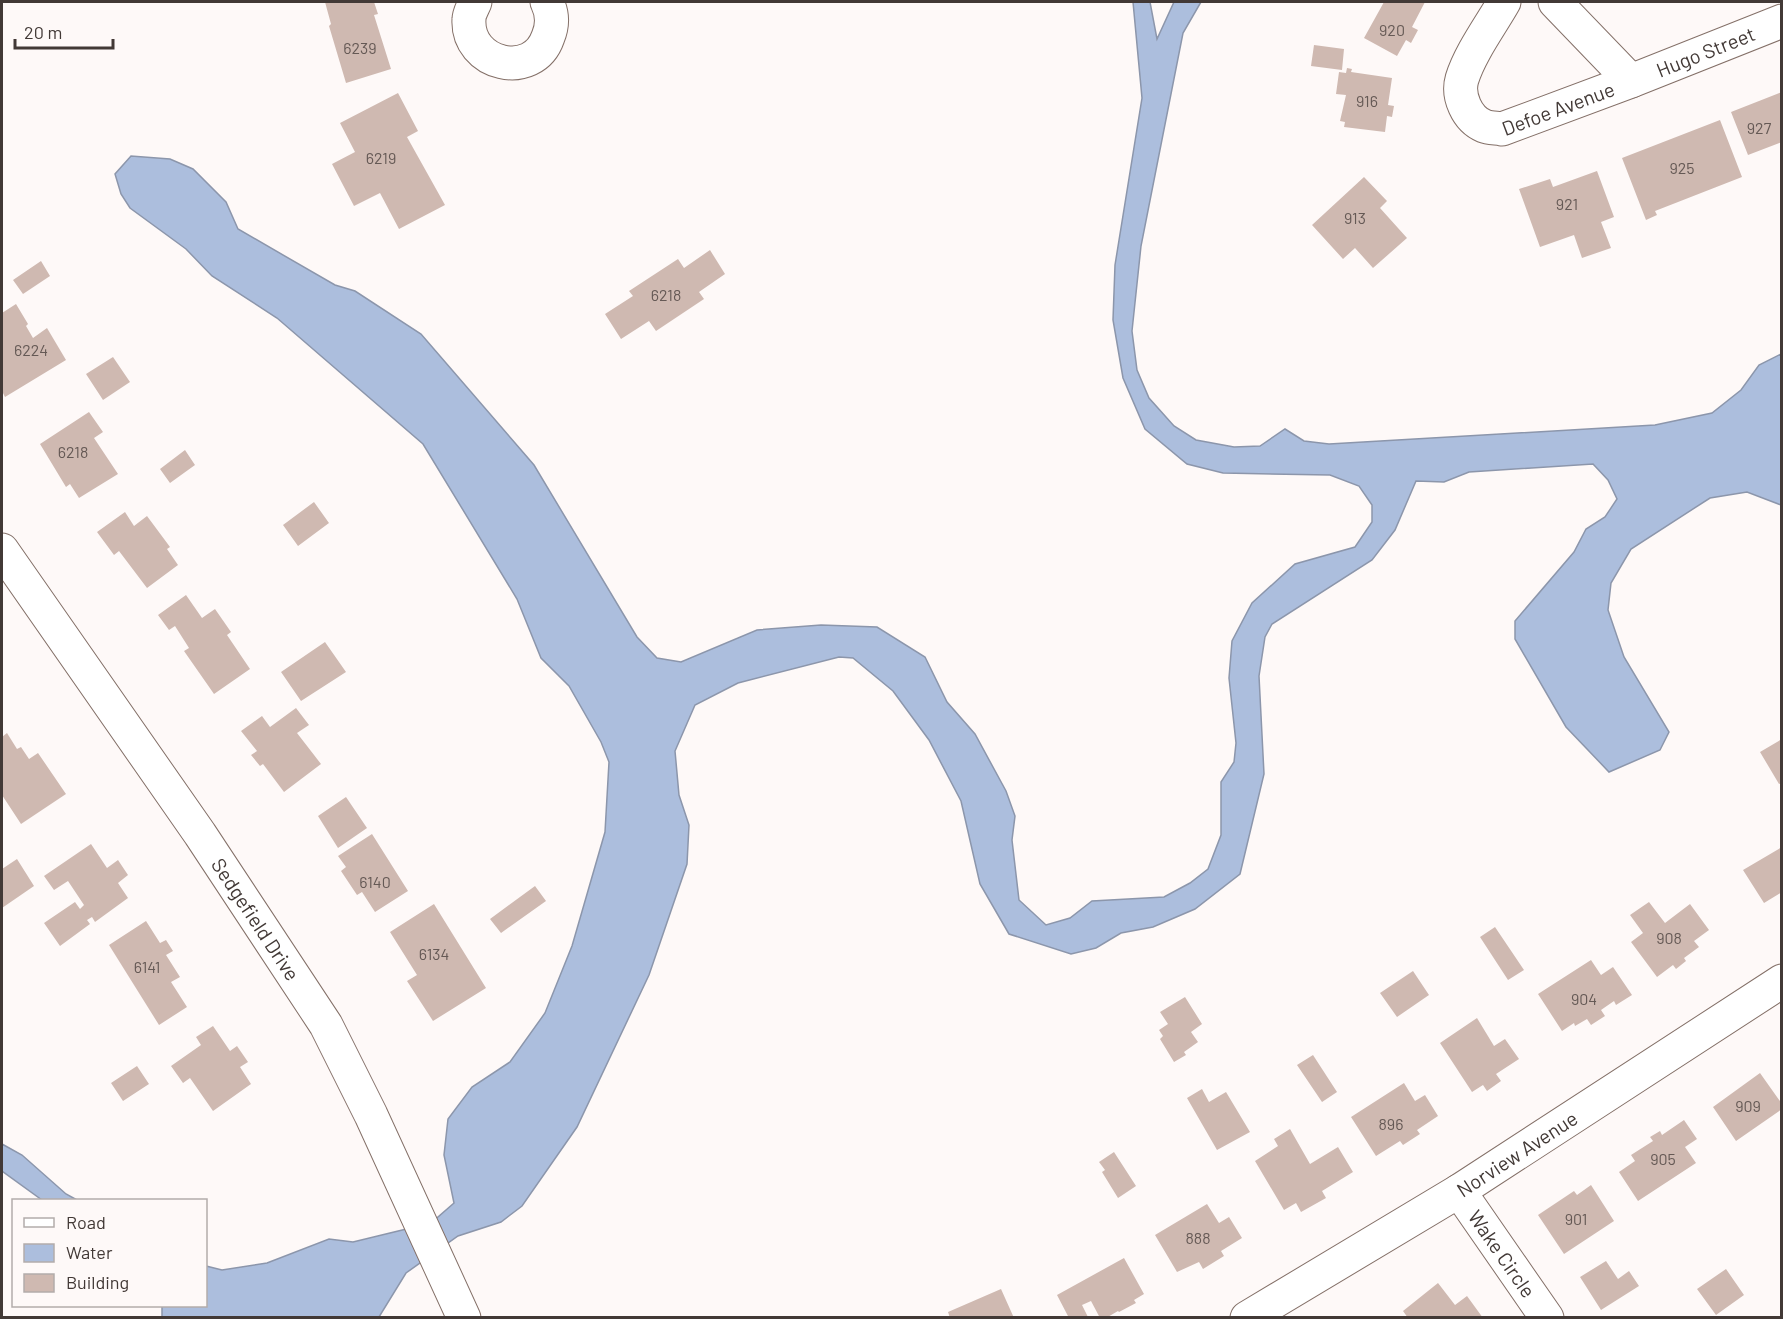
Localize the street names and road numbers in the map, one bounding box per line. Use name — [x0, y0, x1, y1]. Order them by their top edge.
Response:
street label: Hugo Street — [1653, 21, 1758, 82]
street label: Defoe Avenue — [1498, 76, 1618, 140]
street label: Sedgefield Drive — [207, 853, 305, 985]
street label: Norview Avenue — [1452, 1105, 1582, 1201]
street label: Wake Circle — [1464, 1205, 1541, 1302]

